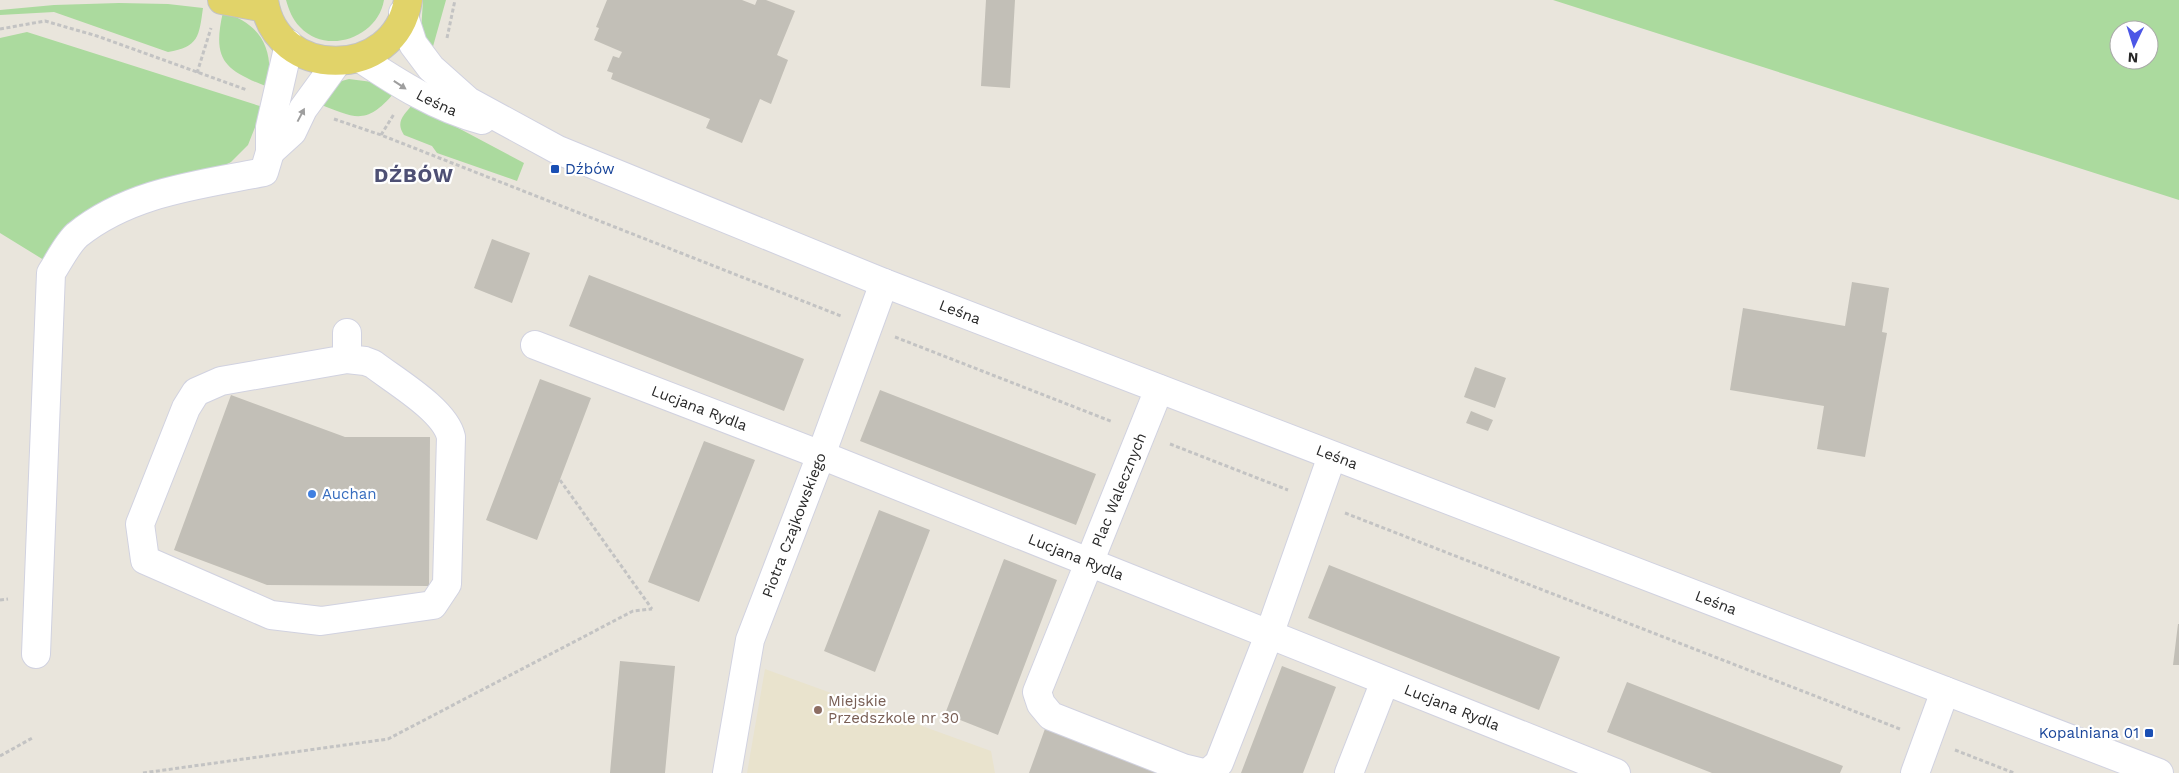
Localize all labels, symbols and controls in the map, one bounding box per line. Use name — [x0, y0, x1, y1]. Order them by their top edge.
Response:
north arrow — [2109, 20, 2159, 70]
text: N — [2127, 50, 2139, 66]
one-way arrow — [393, 80, 407, 90]
street label: Leśna — [413, 86, 460, 120]
one-way arrow — [296, 108, 305, 122]
place label: Dźbów — [565, 160, 615, 178]
district label: DŹBÓW — [374, 163, 454, 187]
marker: Dźbów — [549, 163, 561, 175]
street label: Leśna — [937, 296, 984, 328]
street label: Lucjana Rydla — [649, 382, 750, 435]
street label: Plac Walecznych — [1088, 430, 1150, 550]
street label: Leśna — [1314, 441, 1361, 473]
street label: Piotra Czajkowskiego — [758, 450, 830, 600]
place label: Auchan — [322, 485, 376, 503]
marker: Auchan — [306, 488, 318, 500]
street label: Lucjana Rydla — [1026, 530, 1127, 584]
street label: Leśna — [1693, 587, 1740, 619]
street label: Lucjana Rydla — [1402, 680, 1503, 735]
place label: Miejskie Przedszkole nr 30 — [828, 692, 959, 727]
marker: Miejskie Przedszkole nr 30 — [812, 704, 824, 716]
place label: Kopalniana 01 — [2039, 724, 2139, 742]
marker: Kopalniana 01 — [2143, 727, 2155, 739]

